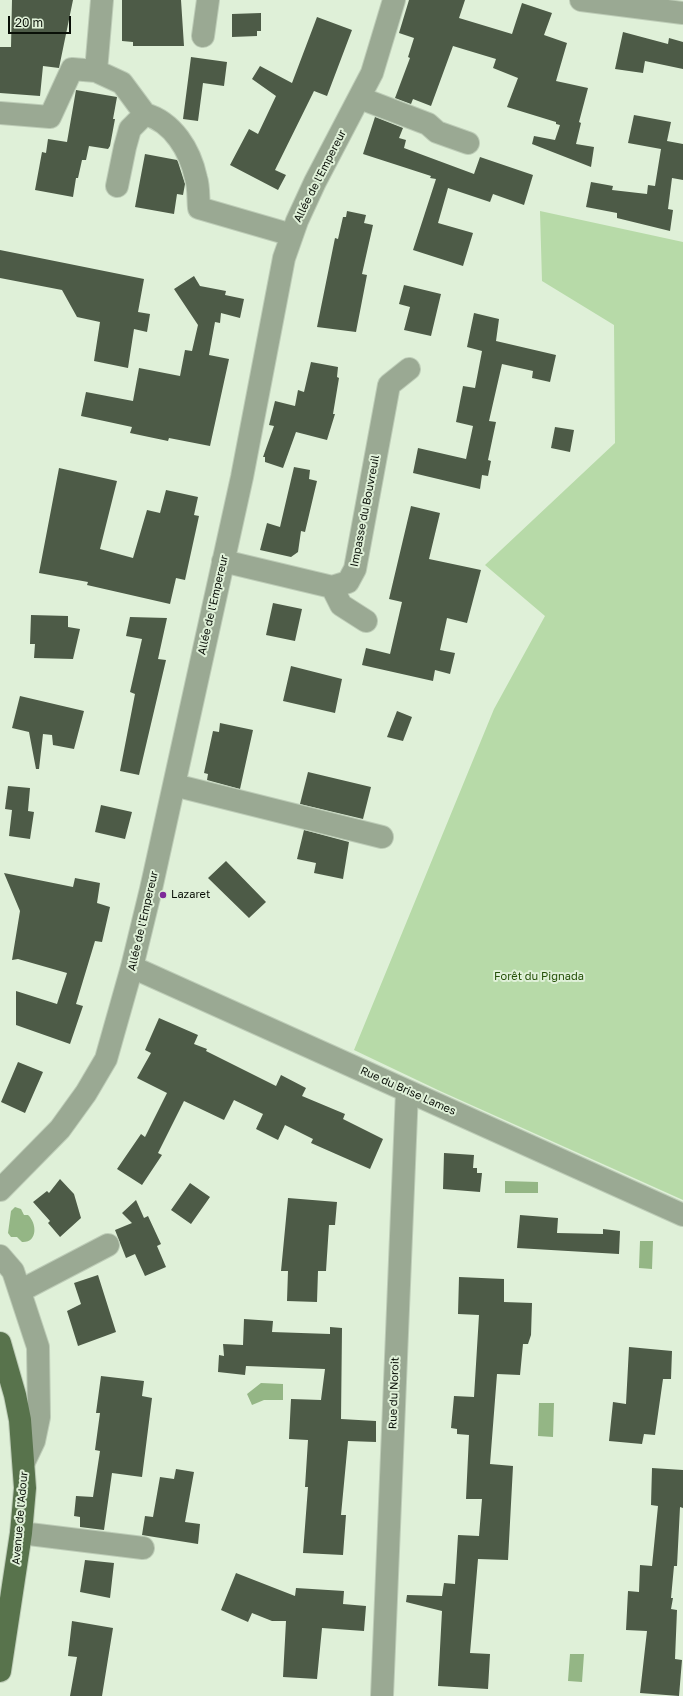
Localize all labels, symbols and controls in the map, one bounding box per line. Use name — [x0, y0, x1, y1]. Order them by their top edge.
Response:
scale bar — [10, 8, 73, 34]
text: 20 m — [15, 15, 43, 30]
street label: Allée de l'Empereur — [291, 128, 349, 224]
street label: Impasse du Bouvreuil — [348, 454, 382, 568]
street label: Allée de l'Empereur — [195, 554, 231, 656]
street label: Allée de l'Empereur — [125, 870, 161, 972]
place label: Lazaret — [171, 888, 210, 902]
marker: Lazaret — [158, 890, 168, 900]
park label: Forêt du Pignada — [494, 970, 584, 984]
street label: Rue du Brise Lames — [358, 1064, 458, 1118]
street label: Rue du Noroit — [386, 1357, 402, 1429]
street label: Avenue de l'Adour — [9, 1471, 31, 1565]

